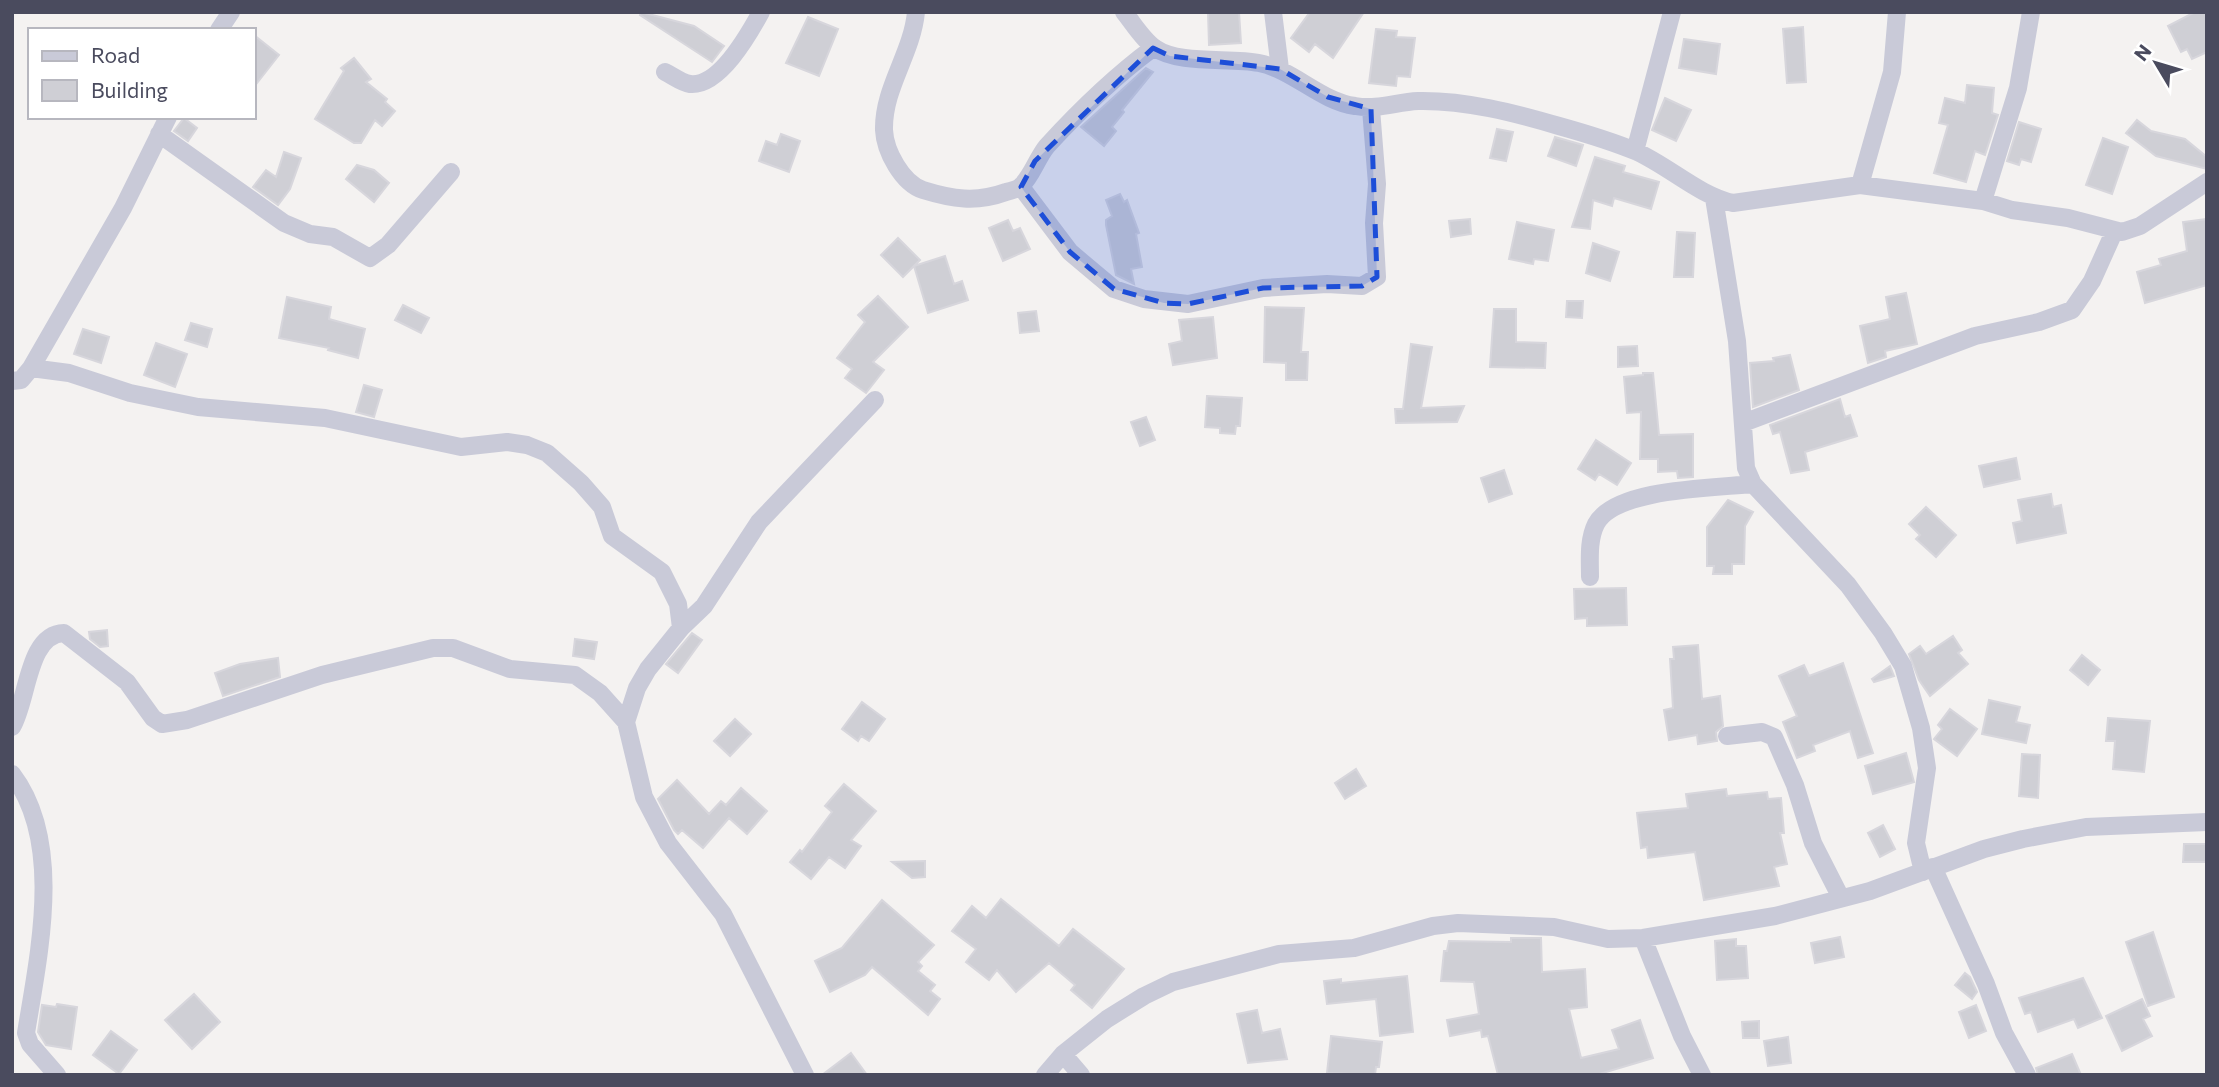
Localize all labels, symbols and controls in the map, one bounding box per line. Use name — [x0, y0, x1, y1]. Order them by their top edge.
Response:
legend — [28, 28, 256, 119]
north arrow — [2121, 28, 2191, 98]
text: N — [2129, 40, 2156, 65]
text: Road — [91, 42, 140, 67]
text: Building — [91, 77, 168, 102]

